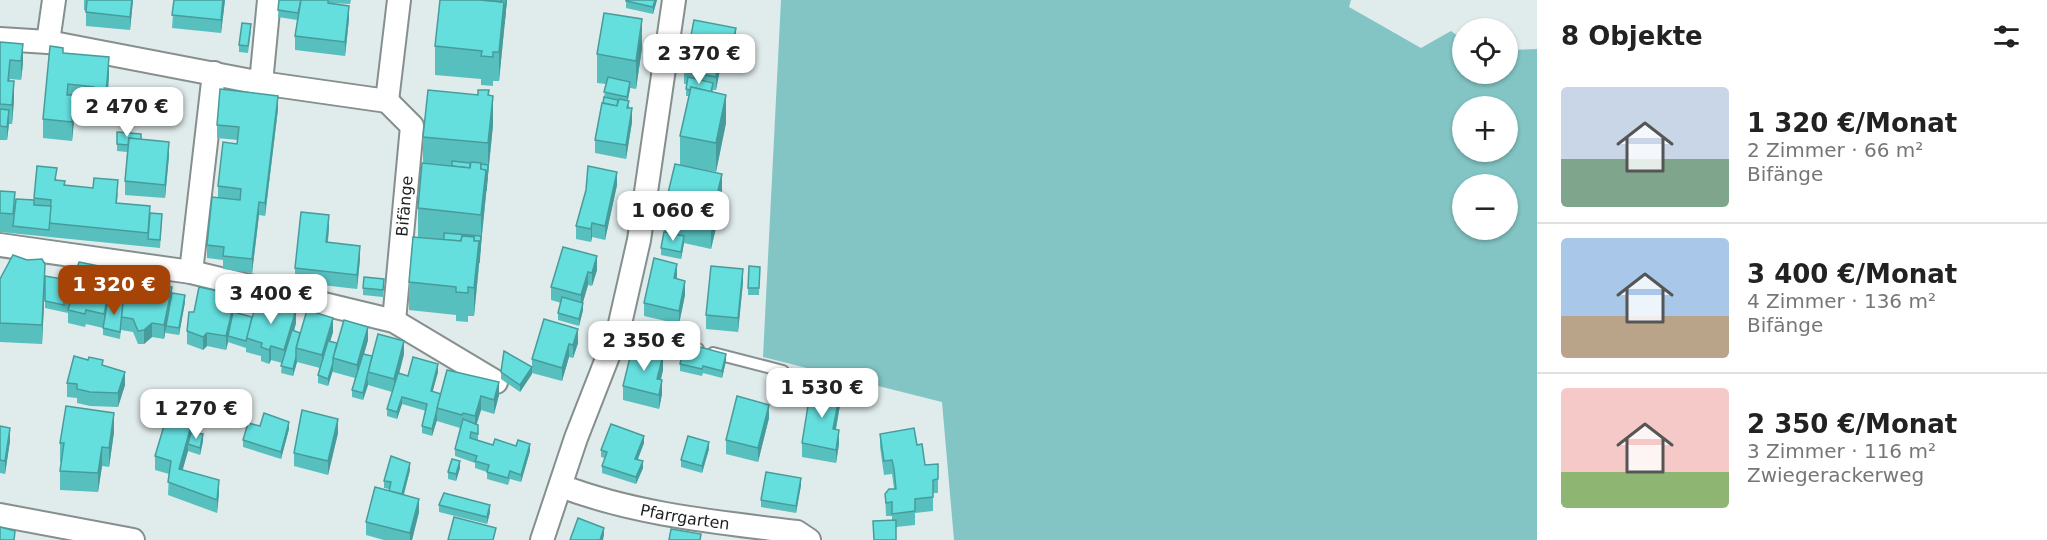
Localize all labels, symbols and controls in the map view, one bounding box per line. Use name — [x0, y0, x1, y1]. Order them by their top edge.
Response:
map controls — [1452, 18, 1518, 240]
button: locate — [1452, 18, 1518, 84]
icon: filters — [1990, 20, 2023, 53]
text: 8 Objekte — [1561, 21, 1703, 51]
pin: 2 370 € — [644, 34, 754, 85]
text: 2 370 € — [657, 41, 741, 65]
pin: 2 470 € — [72, 87, 182, 138]
text: 2 470 € — [85, 94, 169, 118]
button: + — [1452, 96, 1518, 162]
text: 1 320 €/Monat — [1747, 108, 1957, 138]
icon: home — [1609, 111, 1681, 183]
text: 2 Zimmer · 66 m² — [1747, 138, 1923, 162]
text: Bifänge — [1747, 162, 1823, 186]
button: − — [1452, 174, 1518, 240]
street label: Bifänge — [392, 175, 417, 237]
pin: 1 060 € — [618, 191, 728, 242]
text: 1 060 € — [631, 198, 715, 222]
text: 3 400 €/Monat — [1747, 259, 1957, 289]
icon: home — [1609, 262, 1681, 334]
pin: 1 320 € — [59, 265, 169, 316]
text: 1 320 € — [72, 272, 156, 296]
pin: 3 400 € — [216, 274, 326, 325]
text: 3 400 € — [229, 281, 313, 305]
text: 4 Zimmer · 136 m² — [1747, 289, 1936, 313]
text: Bifänge — [1747, 313, 1823, 337]
pin: 2 350 € — [589, 321, 699, 372]
text: 2 350 € — [602, 328, 686, 352]
pin: 1 530 € — [767, 368, 877, 419]
text: 1 530 € — [780, 375, 864, 399]
pin: 1 270 € — [141, 389, 251, 440]
text: 1 270 € — [154, 396, 238, 420]
text: 2 350 €/Monat — [1747, 409, 1957, 439]
icon: home — [1609, 412, 1681, 484]
text: 3 Zimmer · 116 m² — [1747, 439, 1936, 463]
text: Zwiegerackerweg — [1747, 463, 1924, 487]
street label: Pfarrgarten — [638, 500, 731, 534]

